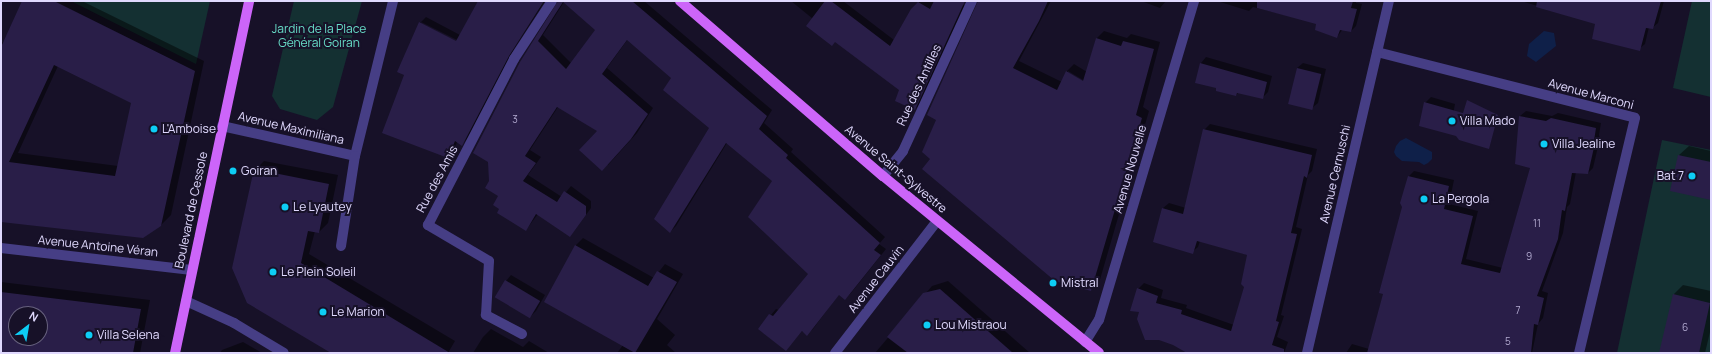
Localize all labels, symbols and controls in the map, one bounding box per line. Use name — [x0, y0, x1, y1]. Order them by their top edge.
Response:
park label: Jardin de la Place Général Goiran — [272, 22, 366, 50]
street label: Rue des Antilles — [894, 42, 944, 128]
street label: Avenue Marconi — [1547, 76, 1635, 112]
street label: Avenue Maximiliana — [237, 109, 345, 147]
house number: 3 — [512, 114, 518, 126]
place label: Villa Mado — [1460, 114, 1515, 128]
marker: Villa Mado — [1447, 116, 1457, 126]
place label: L'Amboise — [162, 122, 216, 136]
street label: Avenue Saint-Sylvestre — [842, 122, 950, 216]
street label: Avenue Nouvelle — [1110, 123, 1150, 215]
street label: Avenue Cernuschi — [1317, 123, 1353, 225]
marker: L'Amboise — [149, 124, 159, 134]
place label: Villa Jealine — [1552, 137, 1615, 151]
marker: Villa Jealine — [1539, 139, 1549, 149]
street label: Rue des Amis — [413, 143, 461, 215]
street label: Boulevard de Cessole — [172, 150, 210, 270]
place label: Goiran — [241, 164, 277, 178]
marker: Goiran — [228, 166, 238, 176]
place label: Bat 7 — [1657, 169, 1684, 183]
marker: Bat 7 — [1687, 171, 1697, 181]
place label: La Pergola — [1432, 192, 1489, 206]
marker: La Pergola — [1419, 194, 1429, 204]
place label: Le Lyautey — [293, 200, 352, 214]
marker: Le Lyautey — [280, 202, 290, 212]
house number: 11 — [1533, 218, 1541, 230]
street label: Avenue Antoine Véran — [37, 233, 159, 259]
street label: Avenue Cauvin — [845, 242, 907, 316]
house number: 9 — [1526, 251, 1532, 263]
place label: Le Plein Soleil — [281, 265, 356, 279]
marker: Le Plein Soleil — [268, 267, 278, 277]
place label: Mistral — [1061, 276, 1099, 290]
marker: Mistral — [1048, 278, 1058, 288]
place label: Le Marion — [331, 305, 385, 319]
house number: 7 — [1515, 305, 1521, 317]
north arrow — [8, 306, 48, 346]
marker: Le Marion — [318, 307, 328, 317]
text: N — [27, 308, 41, 325]
place label: Lou Mistraou — [935, 318, 1007, 332]
marker: Lou Mistraou — [922, 320, 932, 330]
house number: 6 — [1682, 322, 1688, 334]
place label: Villa Selena — [97, 328, 159, 342]
marker: Villa Selena — [84, 330, 94, 340]
house number: 5 — [1505, 336, 1511, 348]

